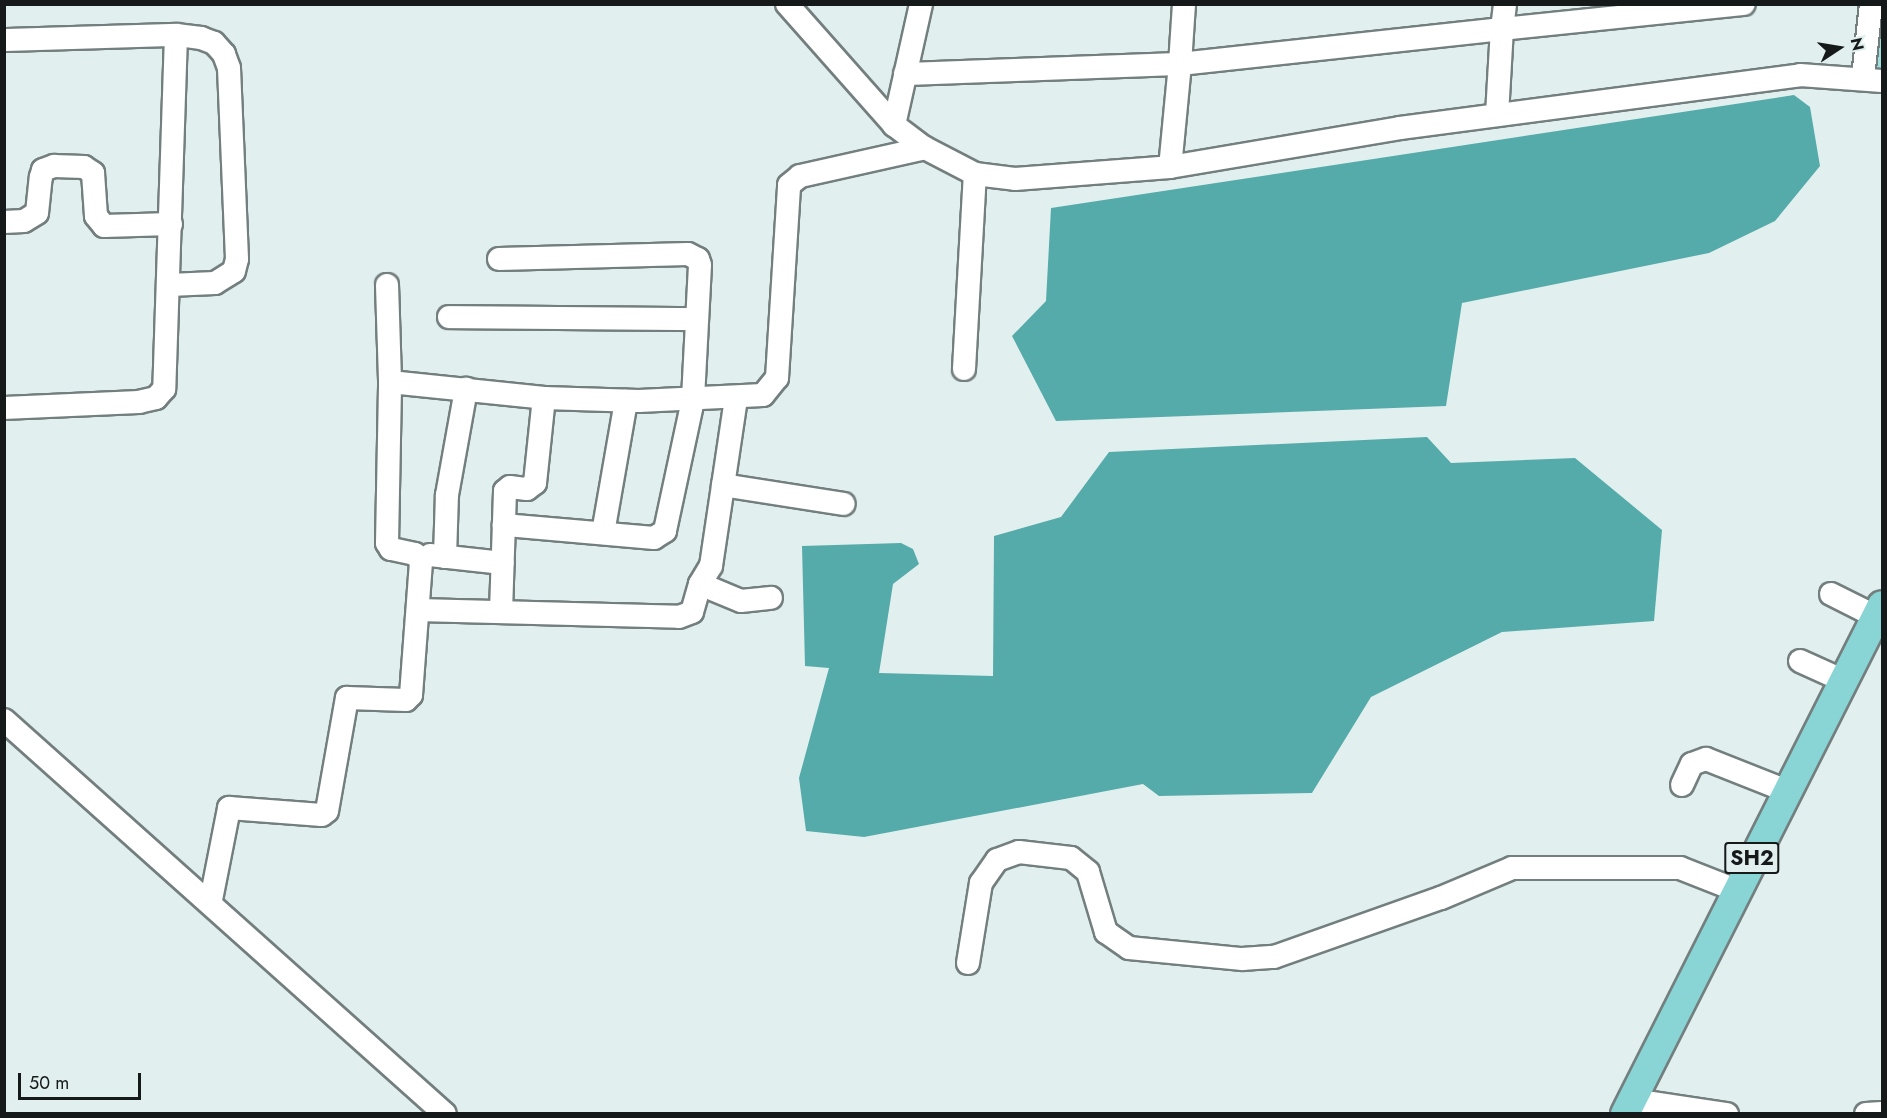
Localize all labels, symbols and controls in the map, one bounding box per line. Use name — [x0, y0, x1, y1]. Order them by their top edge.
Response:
north arrow — [1809, 18, 1869, 78]
text: N — [1845, 36, 1870, 53]
road number: SH2 — [1724, 840, 1780, 876]
scale bar — [21, 1061, 144, 1099]
text: 50 m — [29, 1070, 69, 1096]

